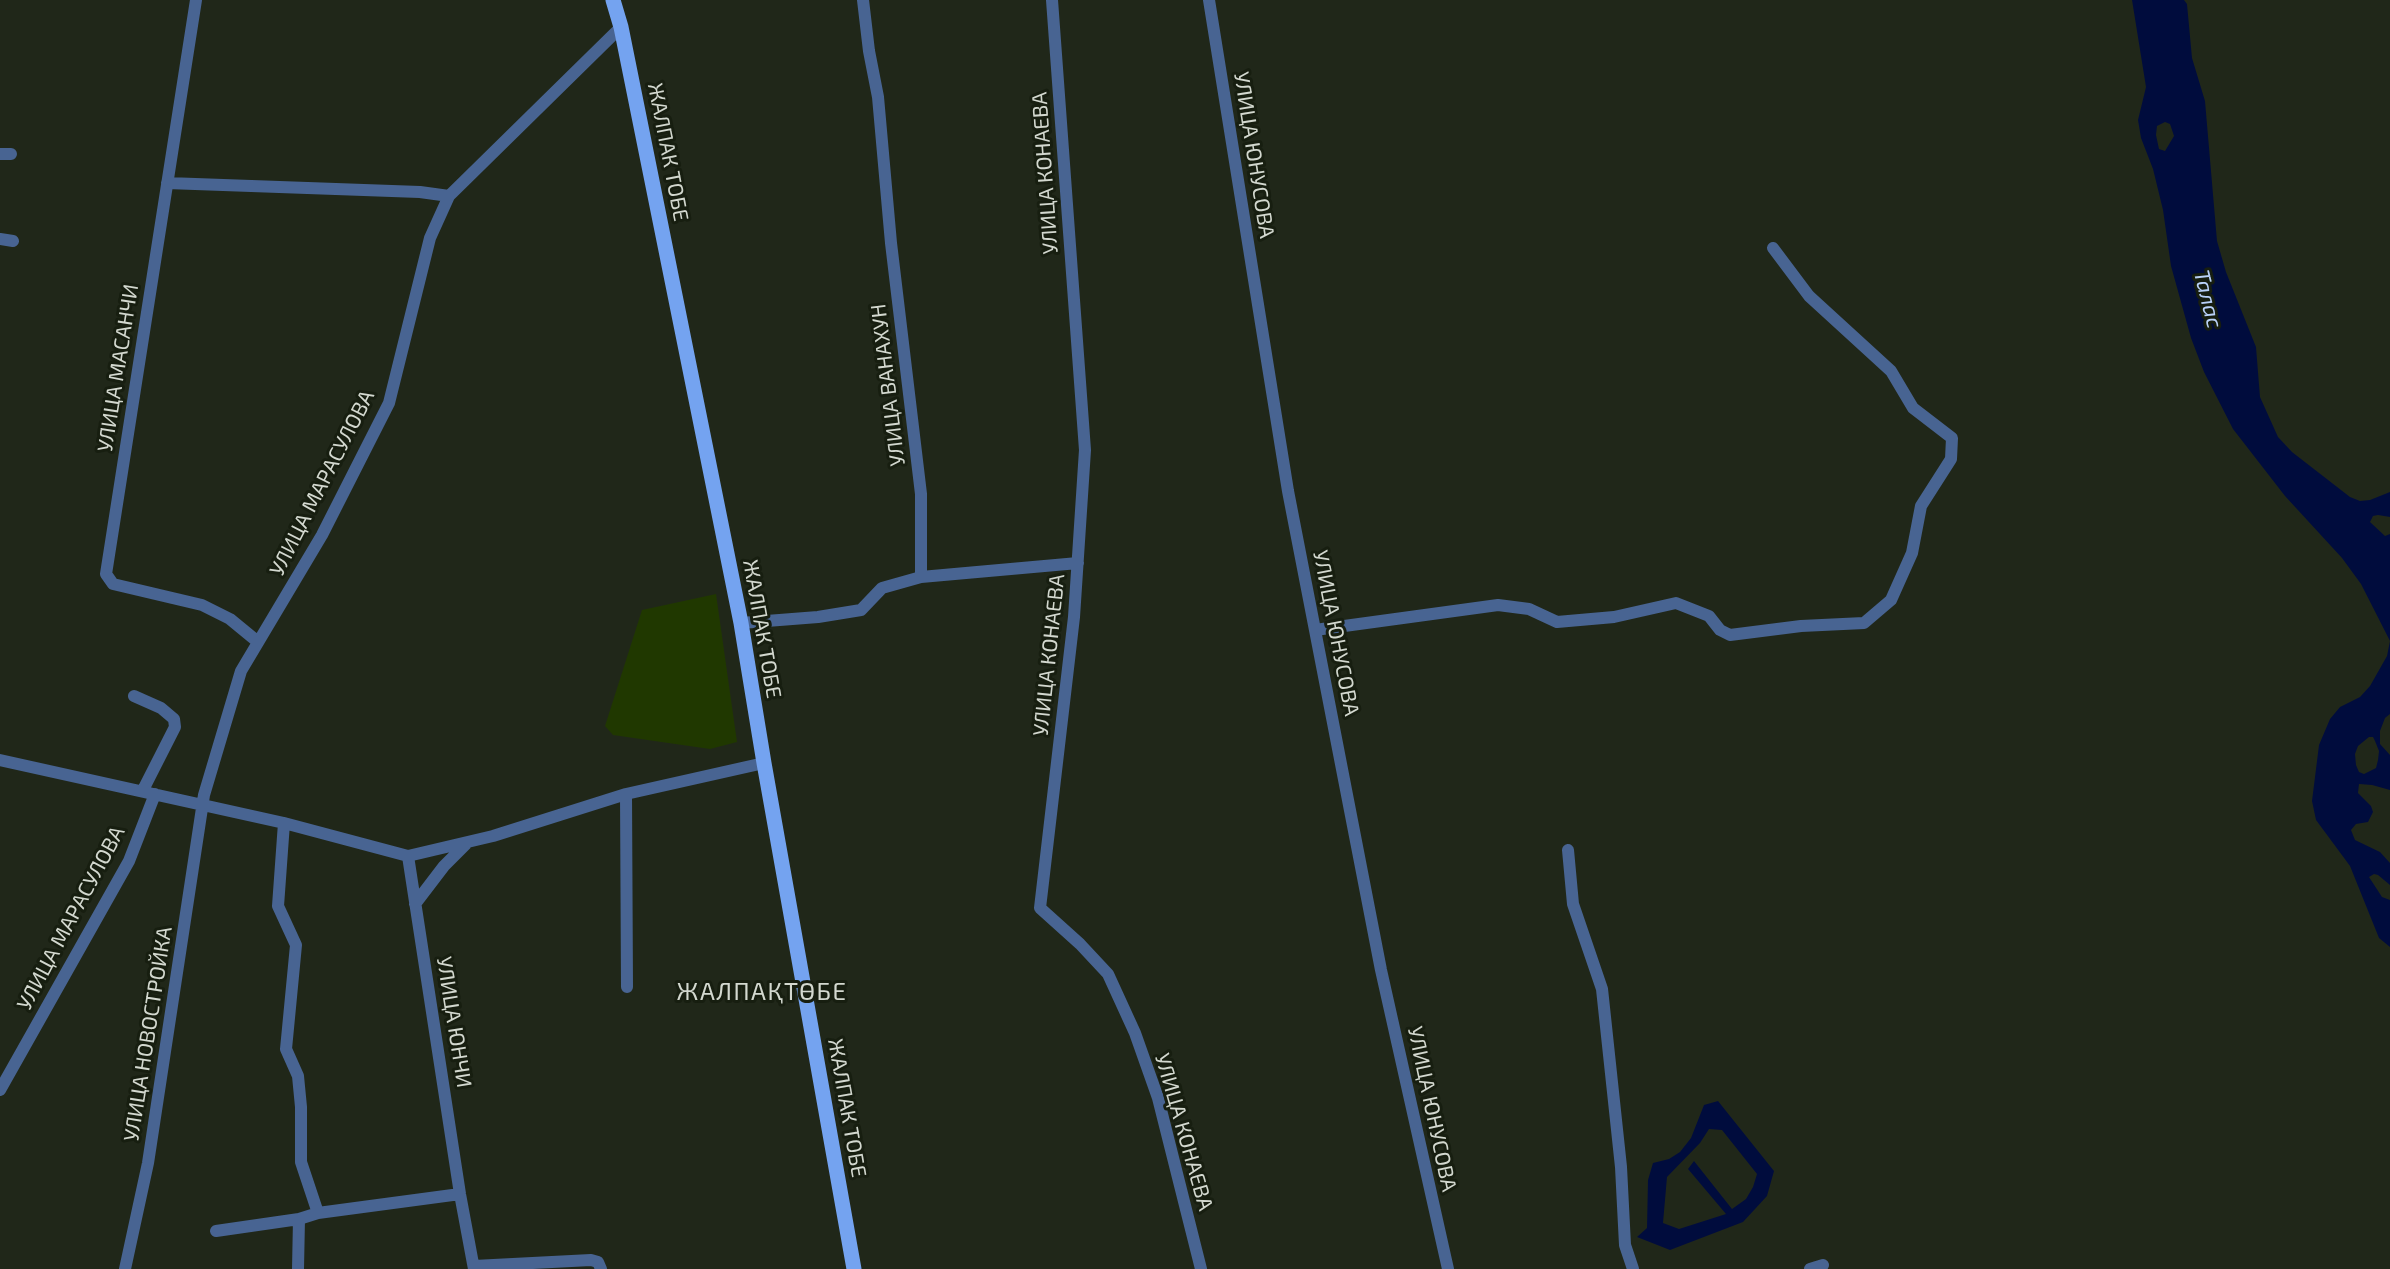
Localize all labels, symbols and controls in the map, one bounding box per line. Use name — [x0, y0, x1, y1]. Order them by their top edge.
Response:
street label: УЛИЦА ЮНУСОВА — [1228, 70, 1280, 240]
street label: ЖАЛПАК ТОБЕ — [642, 81, 694, 223]
street label: УЛИЦА КОНАЕВА — [1027, 91, 1063, 255]
water label: Талас — [2188, 267, 2228, 331]
street label: УЛИЦА МАСАНЧИ — [92, 282, 144, 454]
street label: УЛИЦА ВАНАХУН — [866, 302, 910, 468]
street label: УЛИЦА МАРАСУЛОВА — [264, 386, 380, 580]
street label: УЛИЦА ЮНУСОВА — [1308, 548, 1364, 718]
street label: ЖАЛПАК ТОБЕ — [737, 558, 787, 700]
street label: УЛИЦА КОНАЕВА — [1028, 573, 1070, 737]
street label: УЛИЦА МАРАСУЛОВА — [12, 822, 130, 1014]
street label: УЛИЦА НОВОСТРОЙКА — [119, 925, 177, 1143]
street label: УЛИЦА ЮНЧИ — [431, 955, 477, 1089]
district label: ЖАЛПАҚТӨБЕ — [677, 978, 847, 1006]
street label: УЛИЦА ЮНУСОВА — [1402, 1024, 1462, 1194]
street label: ЖАЛПАК ТОБЕ — [822, 1037, 872, 1179]
street label: УЛИЦА КОНАЕВА — [1149, 1050, 1219, 1214]

